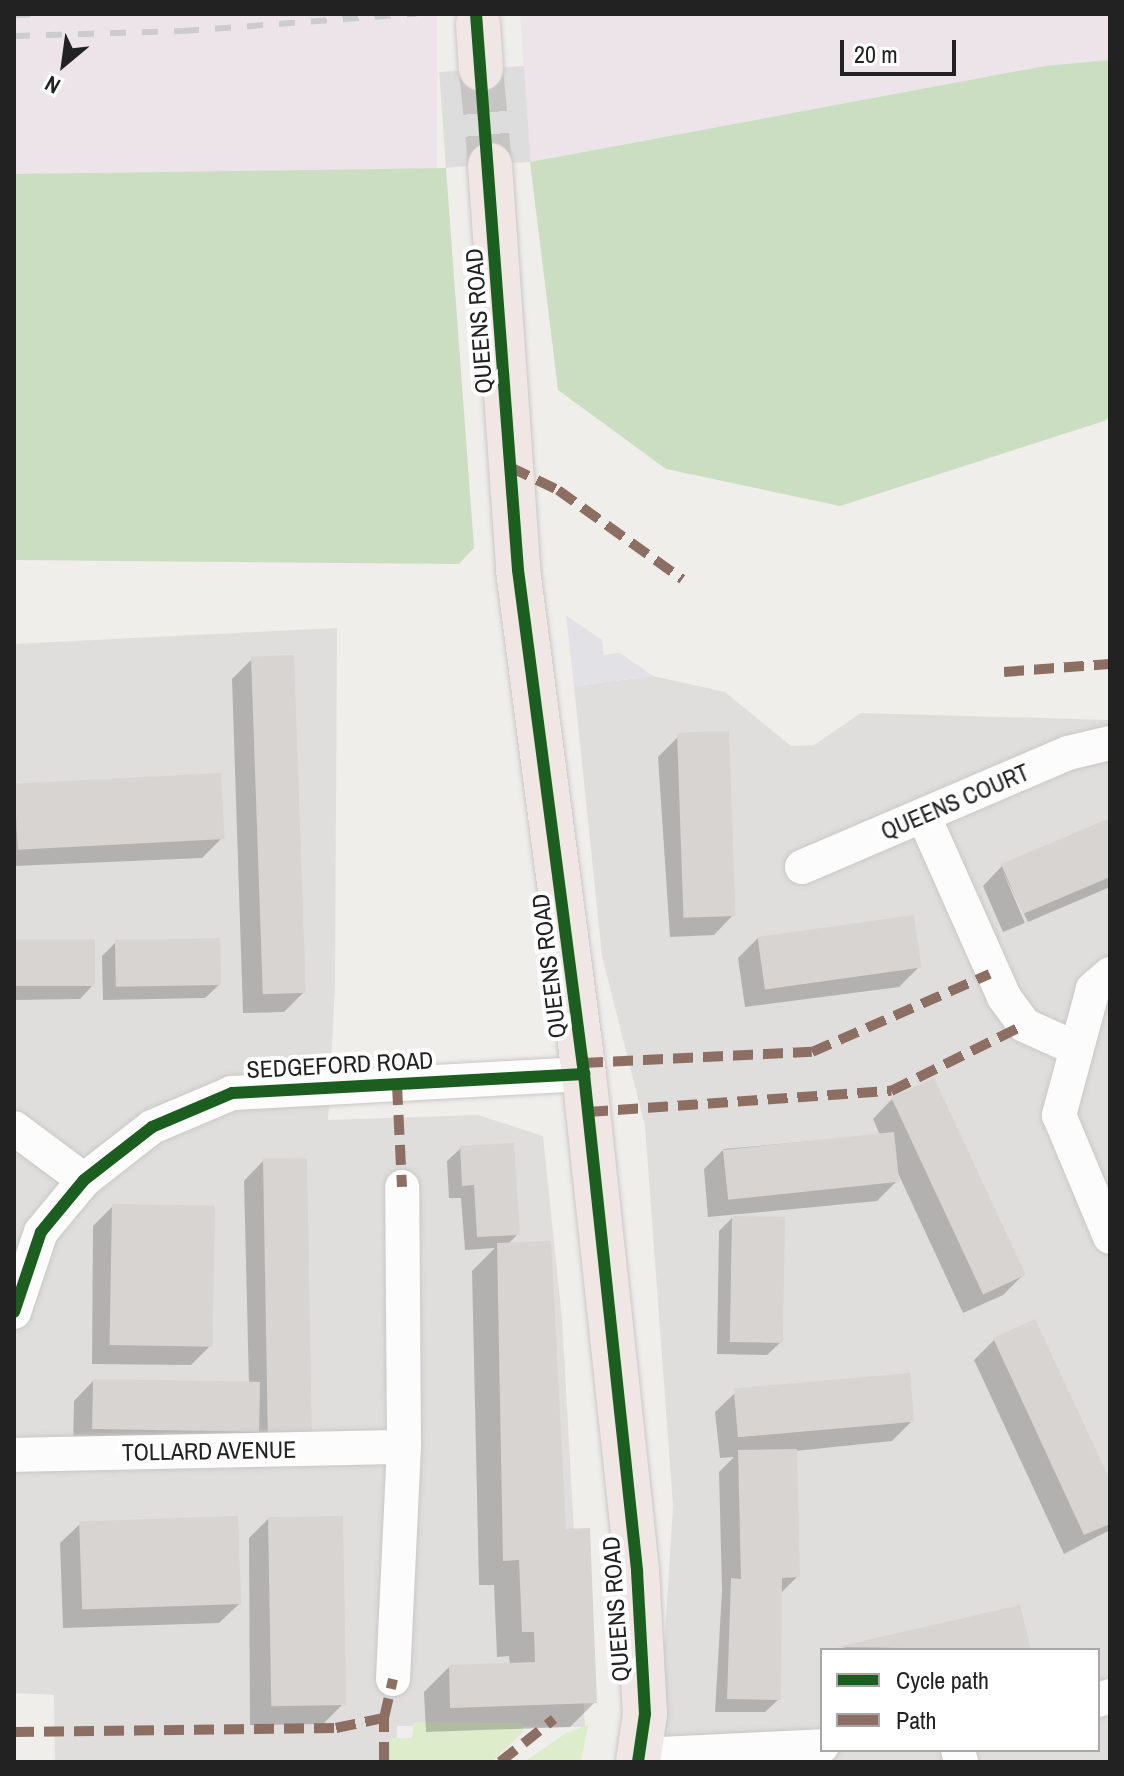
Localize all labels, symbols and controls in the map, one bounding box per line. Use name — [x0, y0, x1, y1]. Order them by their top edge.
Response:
north arrow — [24, 24, 104, 104]
scale bar — [844, 24, 960, 74]
text: 20 m — [854, 38, 898, 70]
text: N — [39, 69, 65, 101]
street label: QUEENS ROAD — [460, 247, 498, 395]
street label: QUEENS COURT — [877, 758, 1033, 846]
street label: QUEENS ROAD — [526, 892, 572, 1040]
street label: SEDGEFORD ROAD — [246, 1046, 434, 1084]
street label: TOLLARD AVENUE — [121, 1435, 297, 1467]
street label: QUEENS ROAD — [597, 1535, 635, 1683]
legend — [820, 1648, 1100, 1752]
text: Cycle path — [896, 1664, 989, 1696]
text: Path — [896, 1704, 937, 1736]

